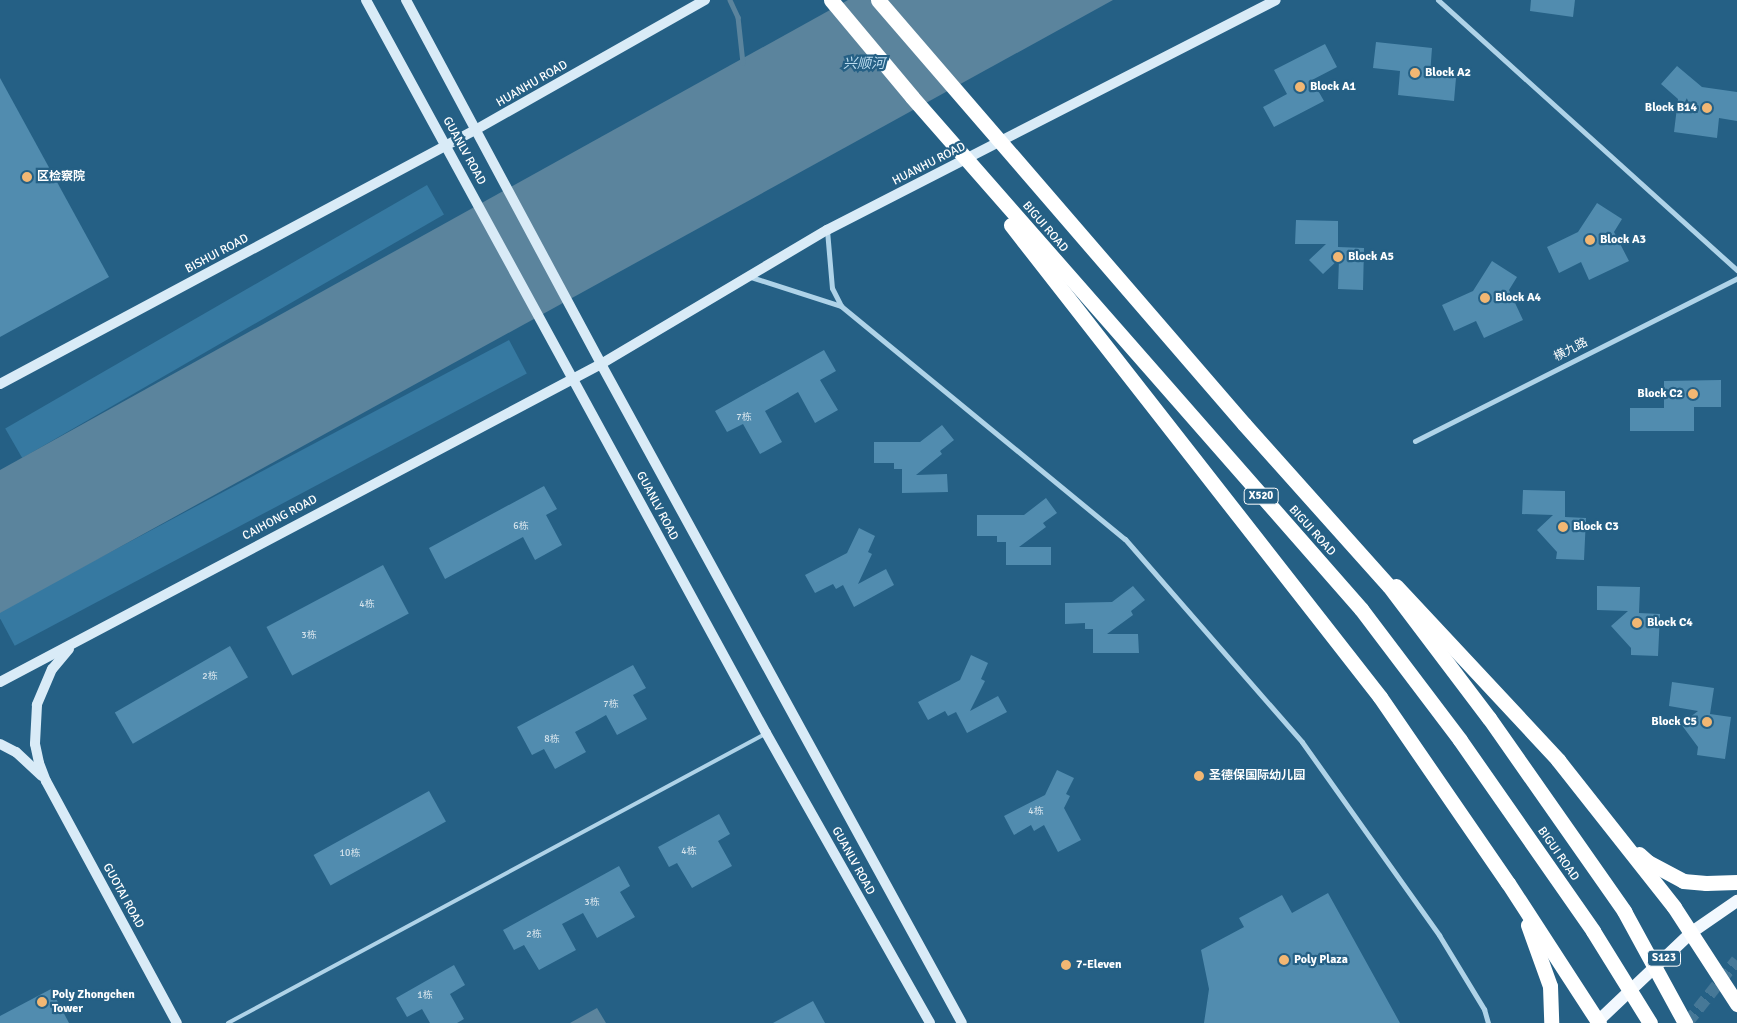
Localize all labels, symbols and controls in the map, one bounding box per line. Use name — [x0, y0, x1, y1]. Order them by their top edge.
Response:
water label: 兴顺河 — [843, 56, 885, 72]
street label: HUANHU ROAD — [494, 58, 570, 110]
place label: Block A2 — [1425, 66, 1471, 80]
marker: Block A2 — [1409, 67, 1421, 79]
place label: Block A1 — [1310, 80, 1356, 94]
marker: Block A1 — [1294, 81, 1306, 93]
place label: Block B14 — [1645, 101, 1697, 115]
marker: Block B14 — [1701, 102, 1713, 114]
street label: GUANLV ROAD — [439, 114, 489, 188]
street label: HUANHU ROAD — [890, 139, 968, 189]
place label: 区检察院 — [37, 170, 85, 184]
marker: 区检察院 — [21, 171, 33, 183]
street label: BIGUI ROAD — [1019, 199, 1071, 255]
street label: BISHUI ROAD — [183, 231, 251, 277]
place label: Block A3 — [1600, 233, 1646, 247]
marker: Block A3 — [1584, 234, 1596, 246]
place label: Block A5 — [1348, 250, 1394, 264]
marker: Block A5 — [1332, 251, 1344, 263]
place label: Block A4 — [1495, 291, 1541, 305]
marker: Block A4 — [1479, 292, 1491, 304]
street label: 横九路 — [1552, 335, 1590, 365]
place label: Block C2 — [1637, 387, 1683, 401]
marker: Block C2 — [1687, 388, 1699, 400]
house number: 7栋 — [736, 412, 752, 424]
street label: GUANLV ROAD — [633, 469, 681, 543]
road number: X520 — [1244, 488, 1278, 504]
street label: CAIHONG ROAD — [240, 492, 320, 544]
street label: BIGUI ROAD — [1286, 503, 1338, 559]
place label: Block C3 — [1573, 520, 1619, 534]
house number: 6栋 — [513, 521, 529, 533]
marker: Block C3 — [1557, 521, 1569, 533]
house number: 4栋 — [359, 599, 375, 611]
place label: Block C4 — [1647, 616, 1693, 630]
marker: Block C4 — [1631, 617, 1643, 629]
house number: 3栋 — [301, 630, 317, 642]
house number: 2栋 — [202, 671, 218, 683]
house number: 7栋 — [603, 699, 619, 711]
place label: Block C5 — [1651, 715, 1697, 729]
marker: Block C5 — [1701, 716, 1713, 728]
house number: 8栋 — [544, 734, 560, 746]
place label: 圣德保国际幼儿园 — [1209, 769, 1305, 783]
marker: 圣德保国际幼儿园 — [1193, 770, 1205, 782]
house number: 4栋 — [1028, 806, 1044, 818]
street label: GUANLV ROAD — [828, 824, 878, 898]
street label: BIGUI ROAD — [1534, 824, 1582, 884]
house number: 4栋 — [681, 846, 697, 858]
house number: 10栋 — [340, 848, 360, 860]
street label: GUOTAI ROAD — [99, 861, 147, 931]
house number: 3栋 — [584, 897, 600, 909]
house number: 2栋 — [526, 929, 542, 941]
road number: S123 — [1646, 950, 1682, 966]
place label: Poly Plaza — [1294, 953, 1348, 967]
marker: Poly Plaza — [1278, 954, 1290, 966]
place label: 7-Eleven — [1076, 958, 1122, 972]
marker: 7-Eleven — [1060, 959, 1072, 971]
place label: Poly Zhongchen Tower — [52, 988, 135, 1016]
house number: 1栋 — [417, 990, 433, 1002]
marker: Poly Zhongchen Tower — [36, 996, 48, 1008]

